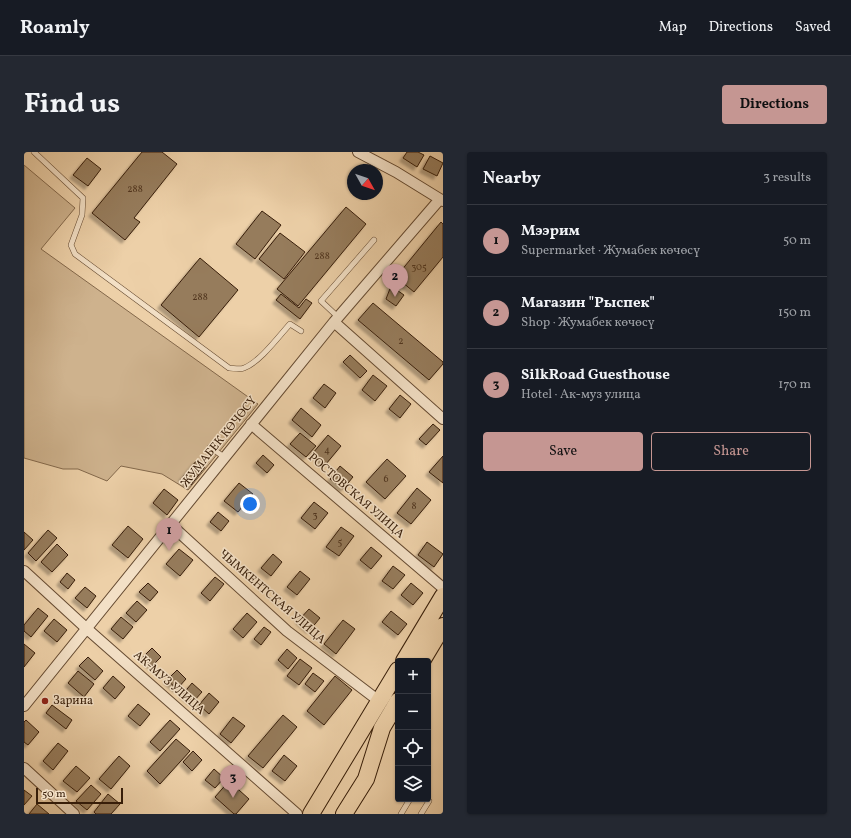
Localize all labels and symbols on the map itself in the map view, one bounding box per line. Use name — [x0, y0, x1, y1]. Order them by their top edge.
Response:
north arrow — [347, 164, 383, 200]
house number: 288 — [127, 182, 143, 196]
house number: 288 — [314, 249, 330, 263]
house number: 305 — [411, 260, 427, 274]
pin: 2 — [382, 264, 408, 297]
house number: 288 — [192, 290, 208, 304]
house number: 2 — [398, 334, 404, 348]
street label: ЖУМАБЕК КӨЧӨСҮ — [177, 393, 261, 491]
house number: 4 — [324, 443, 330, 457]
street label: РОСТОВСКАЯ УЛИЦА — [304, 450, 408, 543]
house number: 6 — [383, 472, 389, 486]
your location — [240, 494, 260, 514]
house number: 8 — [411, 499, 417, 513]
house number: 3 — [312, 508, 318, 522]
pin: 1 — [156, 518, 182, 551]
house number: 5 — [338, 535, 343, 549]
street label: ЧЫМКЕНТСКАЯ УЛИЦА — [215, 546, 329, 648]
street label: АК-МУЗ УЛИЦА — [130, 647, 209, 719]
place label: Зарина — [53, 693, 93, 709]
marker: Зарина — [40, 696, 50, 706]
pin: 3 — [220, 765, 246, 798]
scale bar — [36, 786, 123, 805]

